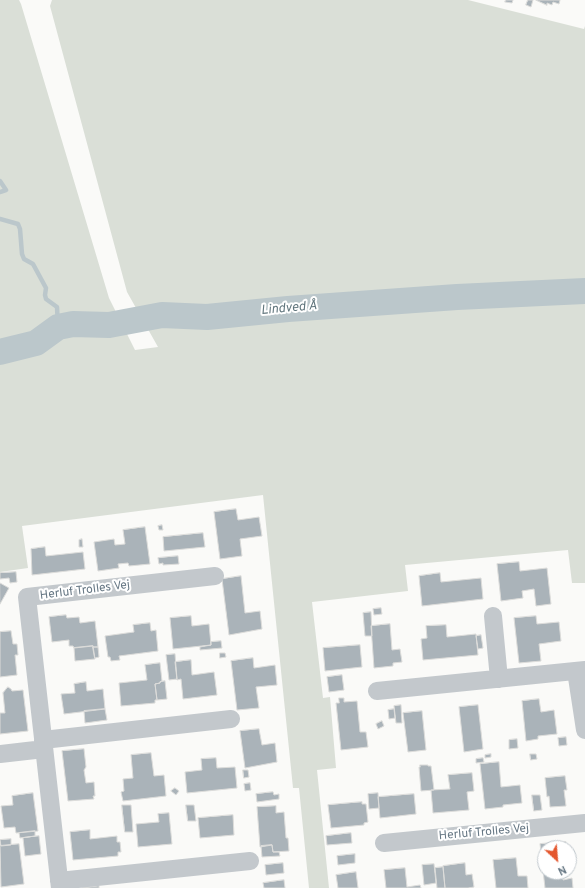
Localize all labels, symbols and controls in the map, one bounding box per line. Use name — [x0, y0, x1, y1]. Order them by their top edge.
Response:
water label: Lindved Å — [260, 299, 318, 319]
street label: Herluf Trolles Vej — [39, 578, 131, 604]
street label: Herluf Trolles Vej — [438, 822, 530, 844]
north arrow — [537, 840, 577, 880]
text: N — [555, 862, 568, 878]

